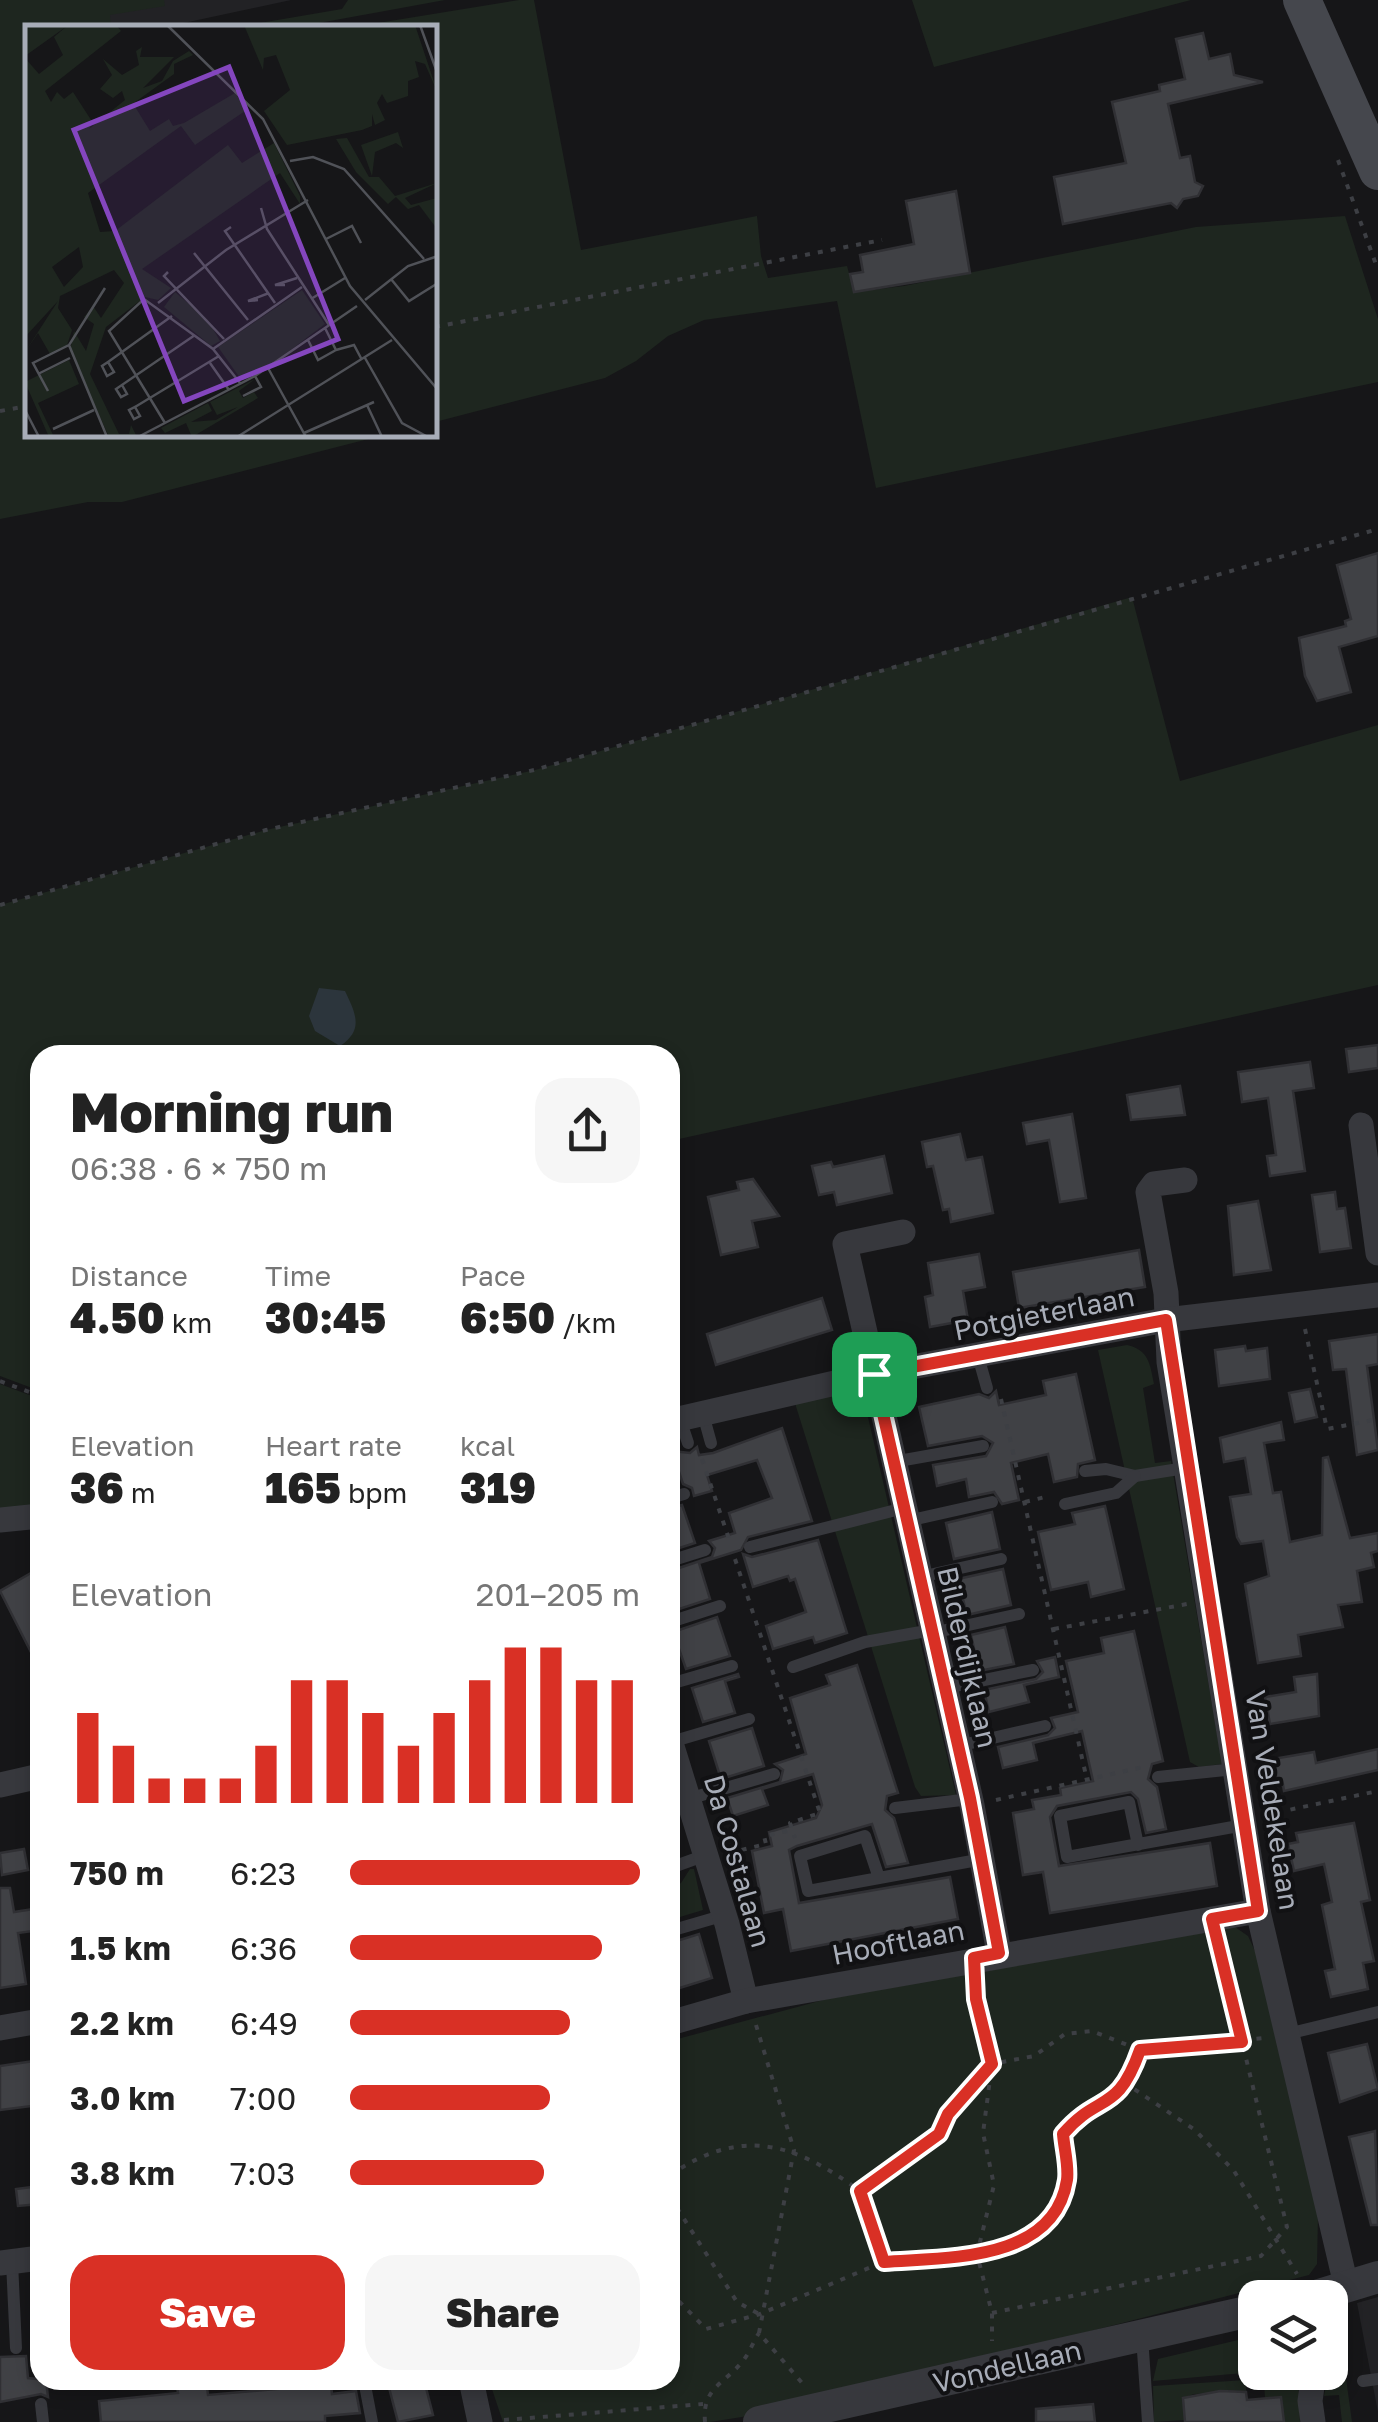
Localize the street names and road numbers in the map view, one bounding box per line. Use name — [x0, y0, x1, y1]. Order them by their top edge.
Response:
street label: Potgieterlaan — [951, 1279, 1137, 1347]
street label: Bilderdijklaan — [931, 1563, 1005, 1751]
street label: Van Veldekelaan — [1239, 1688, 1307, 1912]
street label: Da Costalaan — [698, 1771, 778, 1951]
street label: Hooftlaan — [829, 1913, 967, 1971]
street label: Vondellaan — [930, 2333, 1084, 2399]

